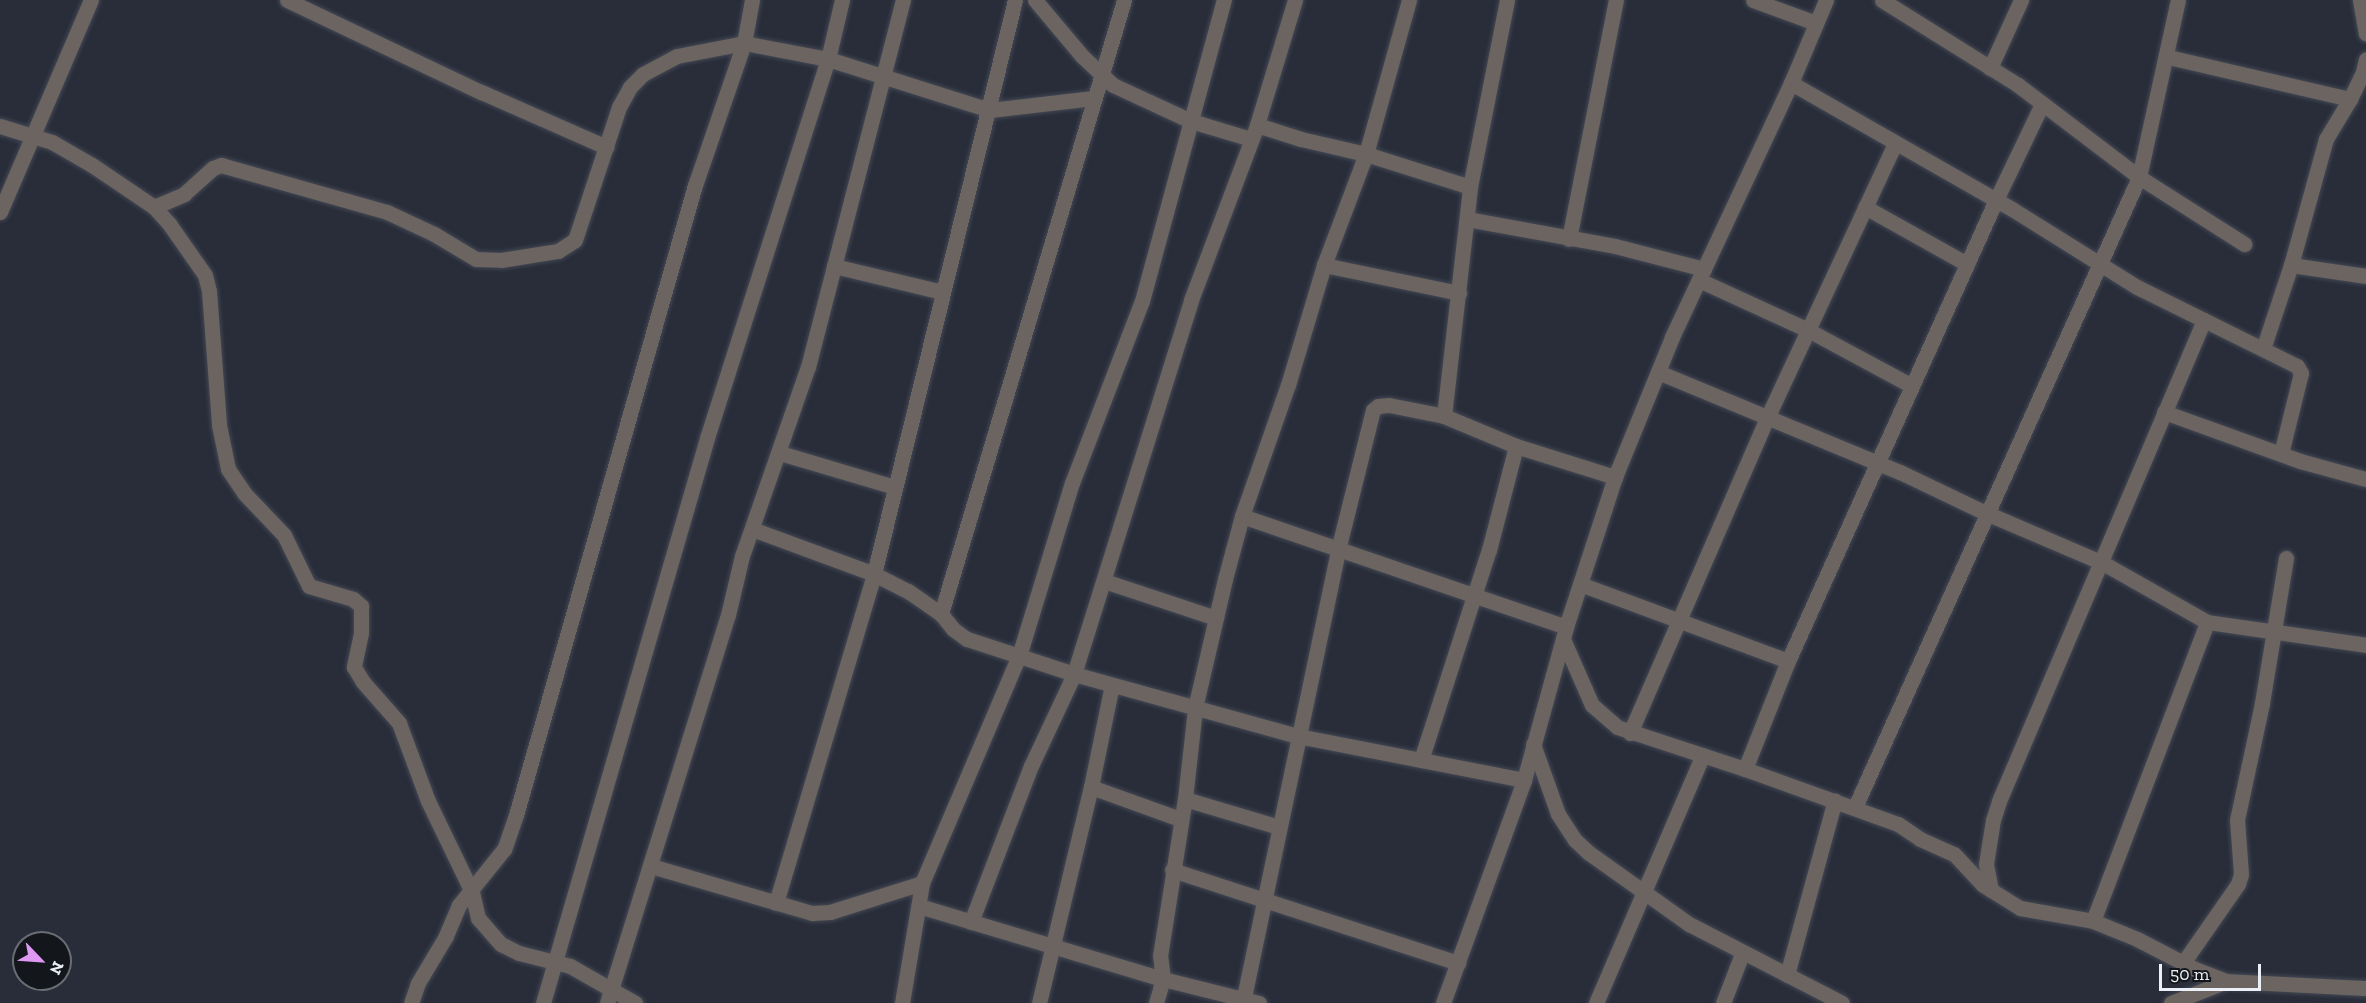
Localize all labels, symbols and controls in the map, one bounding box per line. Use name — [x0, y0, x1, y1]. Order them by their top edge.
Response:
north arrow — [12, 931, 72, 991]
scale bar — [2162, 952, 2264, 990]
text: N — [46, 958, 68, 977]
text: 50 m — [2170, 963, 2209, 985]

